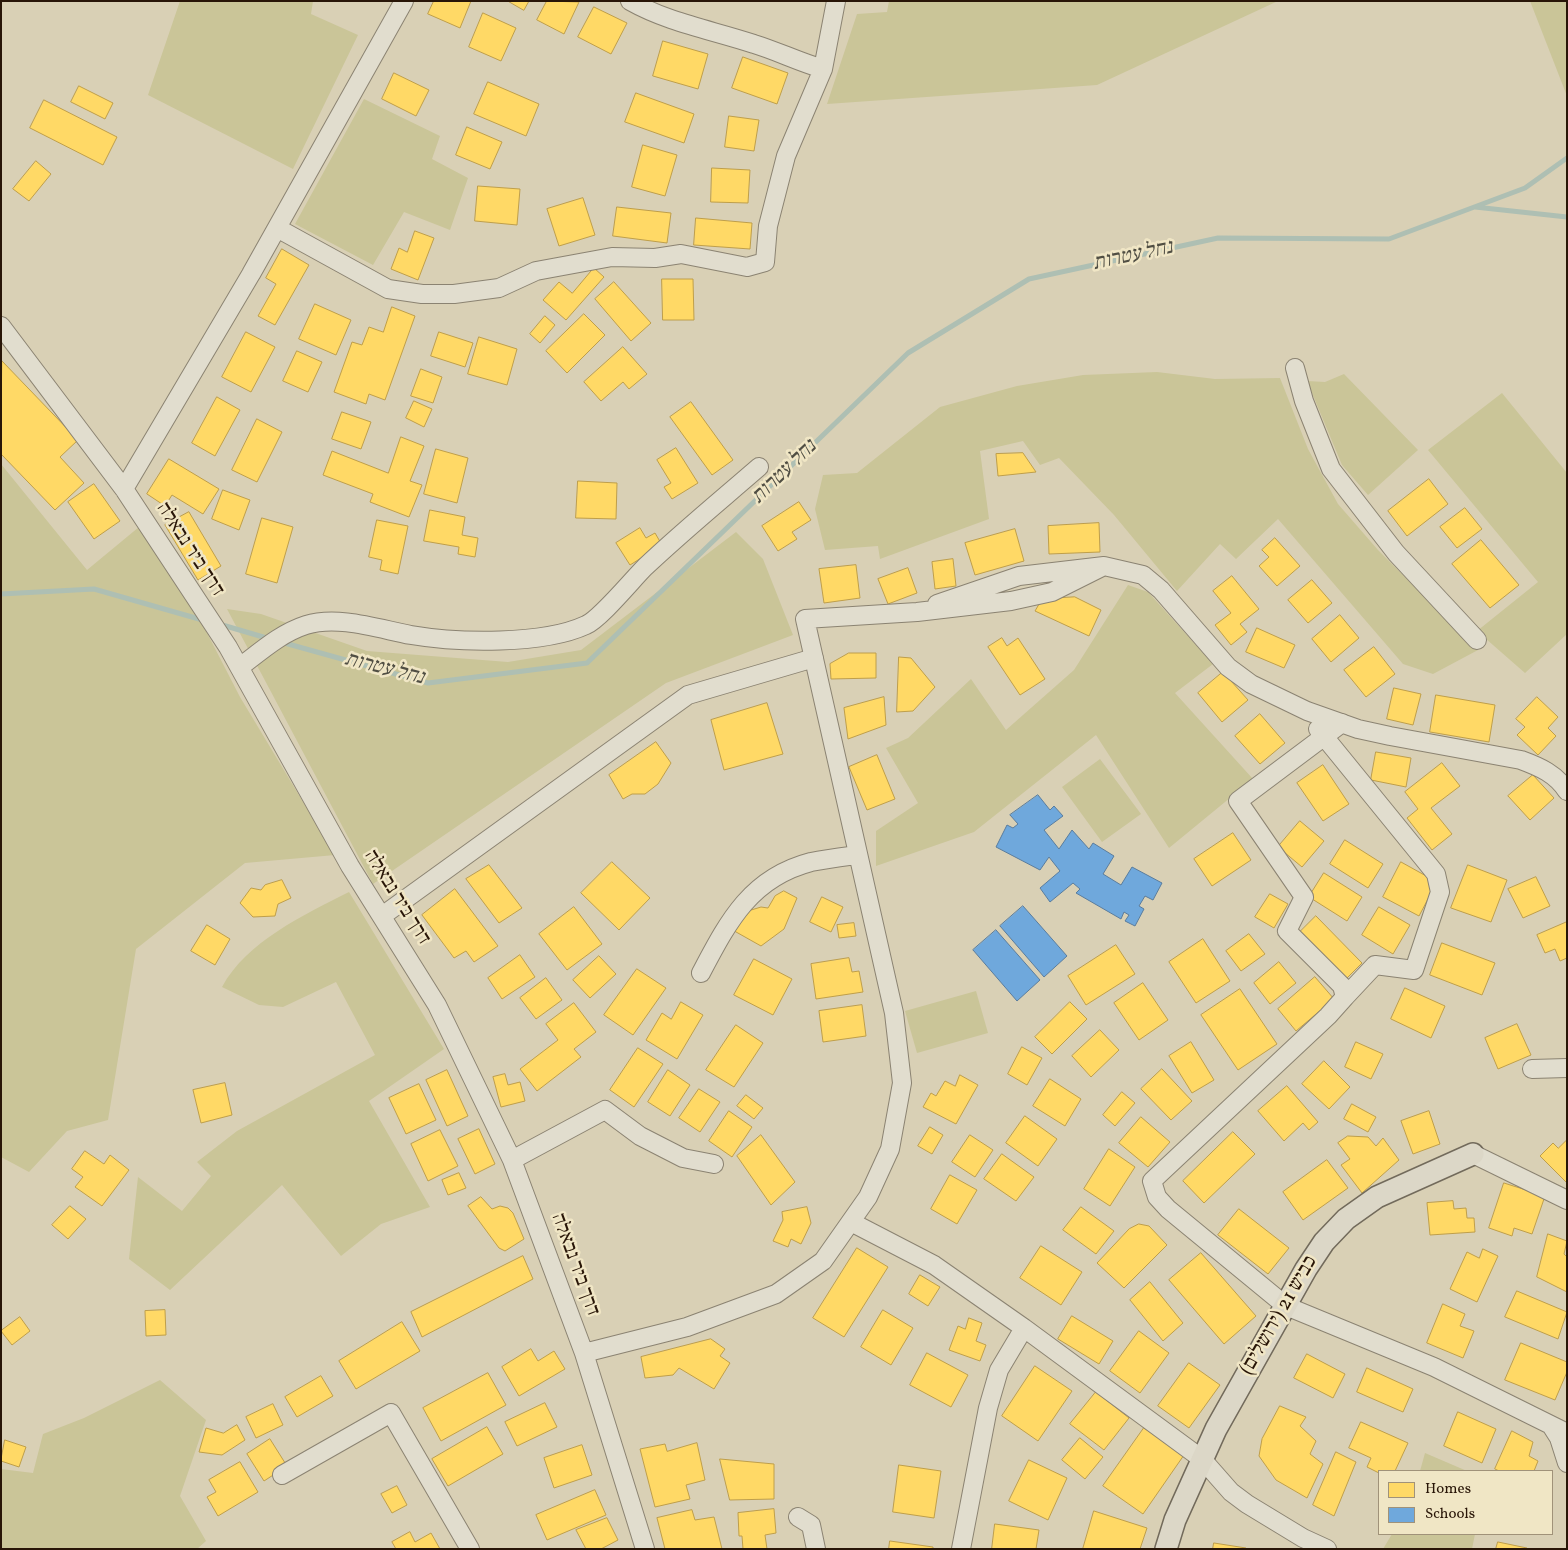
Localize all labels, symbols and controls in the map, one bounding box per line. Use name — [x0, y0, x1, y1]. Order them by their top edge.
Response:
water label: נחל עטרות — [1091, 236, 1175, 278]
water label: נחל עטרות — [747, 436, 823, 510]
street label: דרך ביר נבאלה — [150, 498, 228, 602]
water label: נחל עטרות — [342, 648, 426, 692]
street label: דרך ביר נבאלה — [357, 846, 435, 950]
street label: דרך ביר נבאלה — [544, 1210, 604, 1320]
street label: כביש 21 (ירושלים) — [1236, 1252, 1324, 1380]
legend — [1378, 1470, 1553, 1535]
text: Homes — [1425, 1479, 1471, 1500]
text: Schools — [1425, 1504, 1475, 1525]

